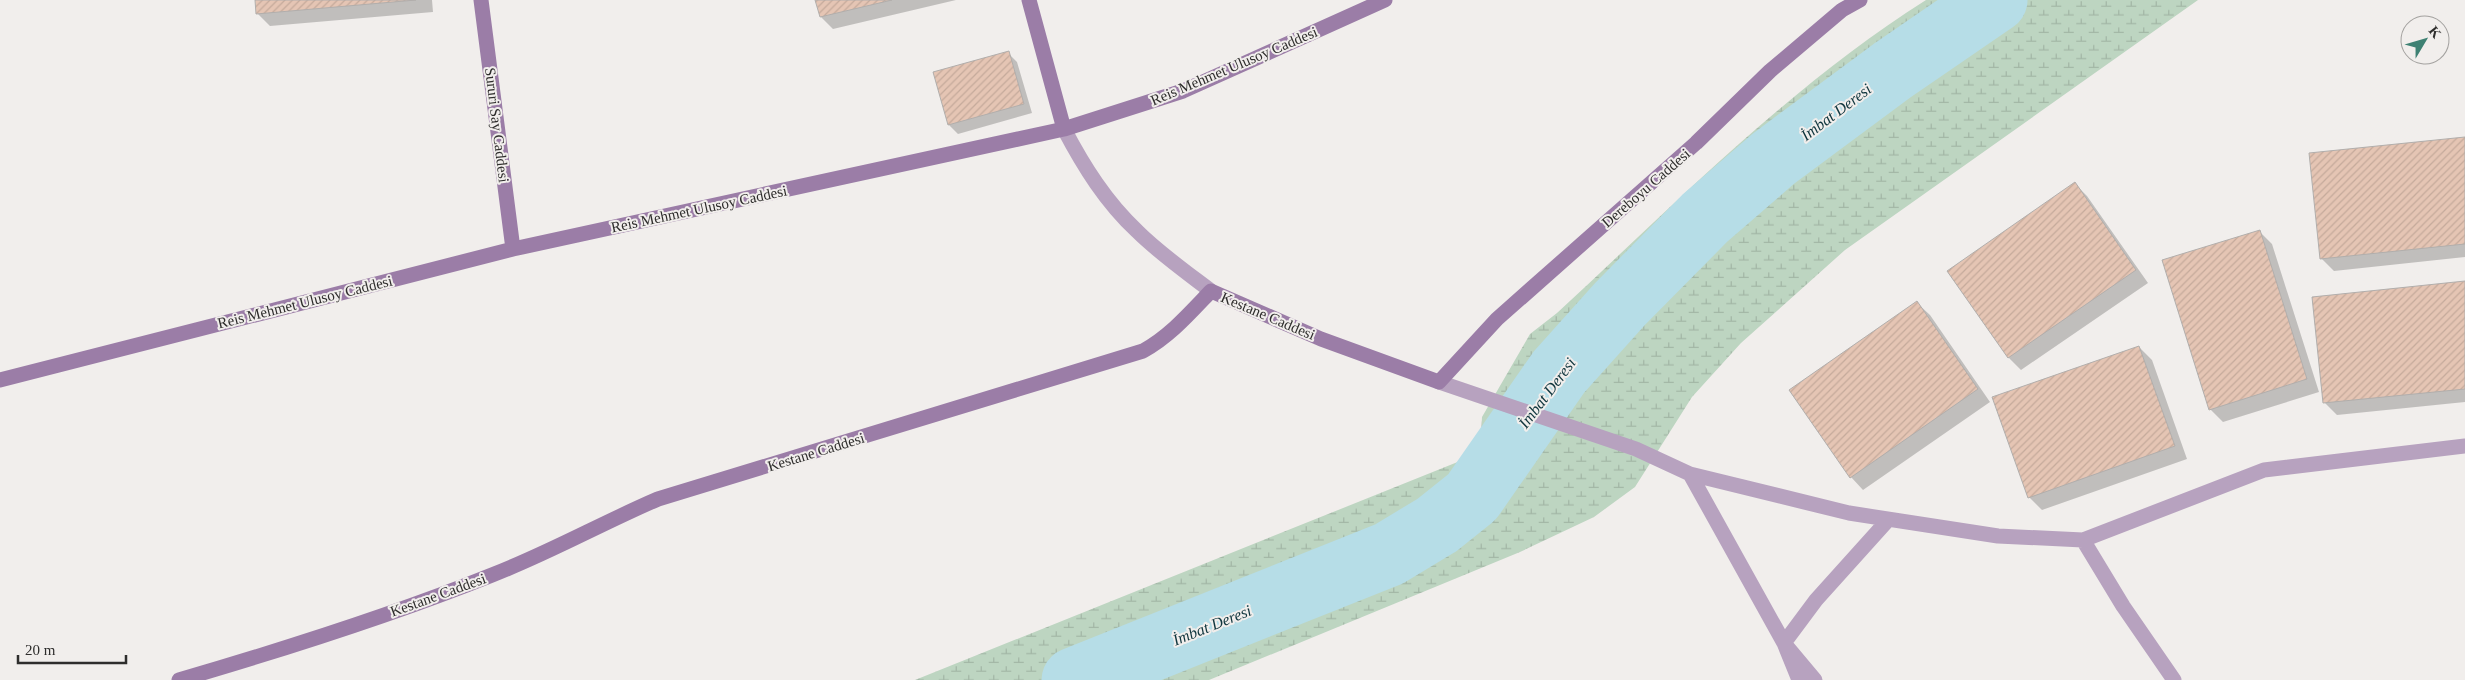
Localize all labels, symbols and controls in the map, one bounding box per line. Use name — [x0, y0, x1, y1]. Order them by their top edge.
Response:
north arrow — [2400, 15, 2450, 65]
text: K — [2426, 23, 2444, 41]
street label: Reis Mehmet Ulusoy Caddesi — [1148, 24, 1320, 108]
street label: Sururi Say Caddesi — [482, 67, 512, 183]
water label: İmbat Deresi — [1797, 80, 1874, 144]
street label: Dereboyu Caddesi — [1599, 145, 1693, 231]
street label: Reis Mehmet Ulusoy Caddesi — [610, 183, 788, 235]
street label: Reis Mehmet Ulusoy Caddesi — [216, 273, 394, 331]
street label: Kestane Caddesi — [1219, 289, 1317, 343]
water label: İmbat Deresi — [1515, 355, 1579, 432]
street label: Kestane Caddesi — [766, 430, 866, 474]
street label: Kestane Caddesi — [388, 570, 488, 620]
water label: İmbat Deresi — [1169, 601, 1254, 649]
scale bar — [18, 632, 125, 664]
text: 20 m — [25, 642, 56, 658]

